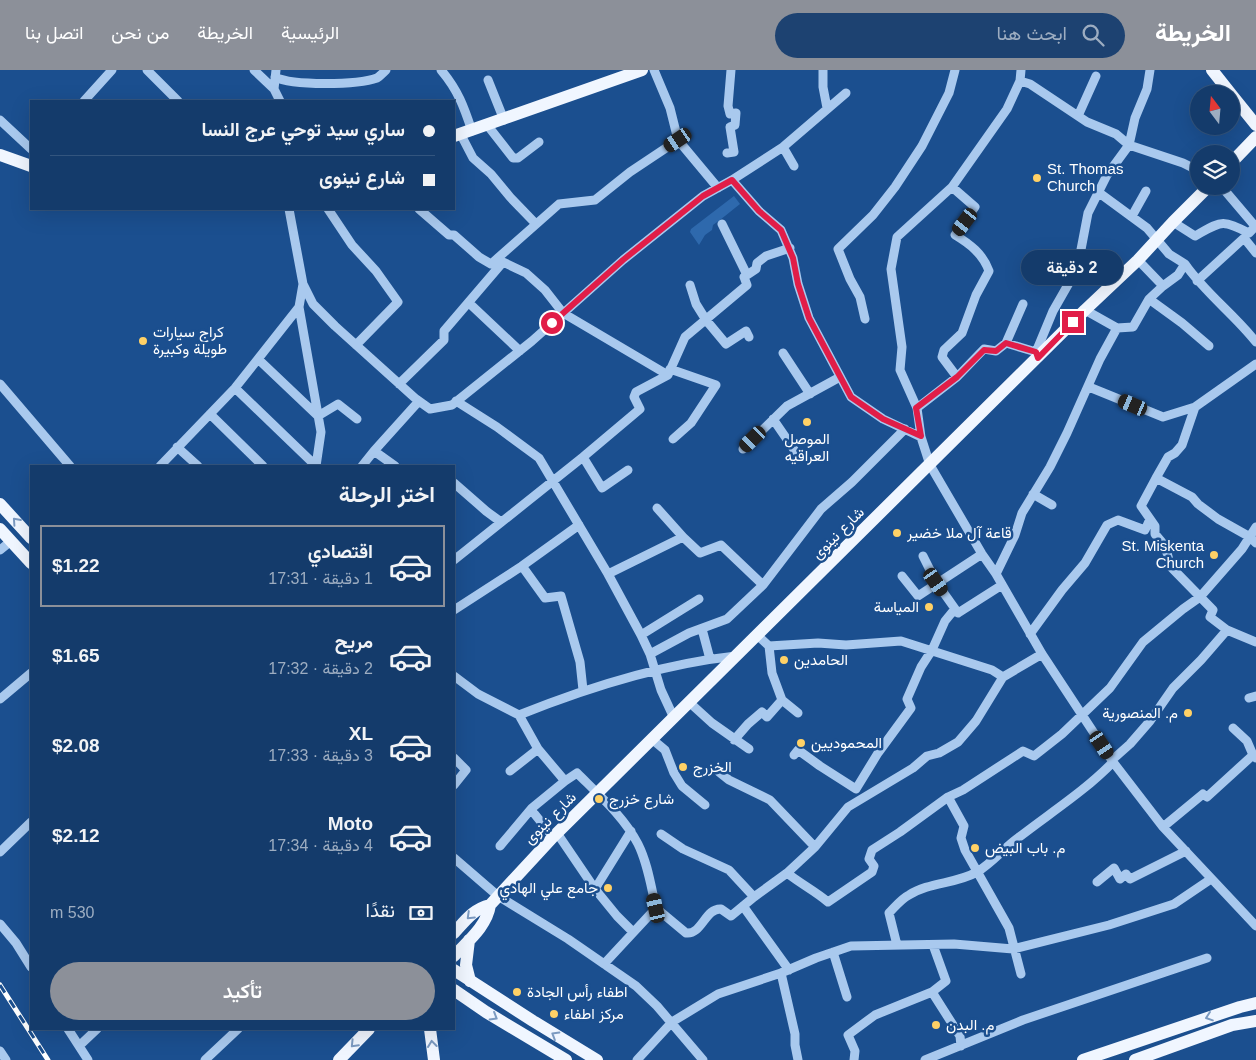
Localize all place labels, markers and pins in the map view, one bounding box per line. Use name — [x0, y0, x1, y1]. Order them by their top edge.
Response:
place label: St. Thomas Church — [1047, 160, 1123, 194]
marker: St. Thomas Church — [1031, 172, 1043, 184]
place label: كراج سيارات طويلة وكبيرة — [153, 323, 227, 358]
marker: كراج سيارات طويلة وكبيرة — [137, 335, 149, 347]
marker: الموصل العراقيه — [801, 416, 813, 428]
place label: الموصل العراقيه — [784, 430, 830, 465]
place label: قاعة آل ملا خضير — [906, 524, 1012, 542]
marker: قاعة آل ملا خضير — [891, 527, 903, 539]
place label: St. Miskenta Church — [1121, 537, 1205, 571]
marker: St. Miskenta Church — [1208, 549, 1220, 561]
place label: المياسة — [874, 598, 919, 616]
marker: المياسة — [923, 601, 935, 613]
place label: الحامدين — [794, 651, 848, 670]
marker: الحامدين — [778, 654, 790, 666]
place label: م. المنصورية — [1102, 704, 1178, 723]
marker: م. المنصورية — [1182, 707, 1194, 719]
place label: المحموديين — [811, 734, 882, 753]
marker: المحموديين — [795, 737, 807, 749]
place label: الخزرج — [693, 758, 732, 778]
marker: الخزرج — [677, 761, 689, 773]
place label: شارع خزرج — [609, 790, 674, 810]
marker: شارع خزرج — [593, 793, 605, 805]
place label: م. باب البيض — [985, 839, 1065, 858]
marker: م. باب البيض — [969, 842, 981, 854]
place label: جامع علي الهادي — [499, 879, 598, 901]
marker: جامع علي الهادي — [602, 882, 614, 894]
place label: اطفاء رأس الجادة — [527, 983, 627, 1002]
marker: اطفاء رأس الجادة — [511, 986, 523, 998]
place label: مركز اطفاء — [564, 1005, 624, 1023]
marker: مركز اطفاء — [548, 1008, 560, 1020]
place label: م. البدن — [946, 1016, 994, 1035]
marker: م. البدن — [930, 1019, 942, 1031]

